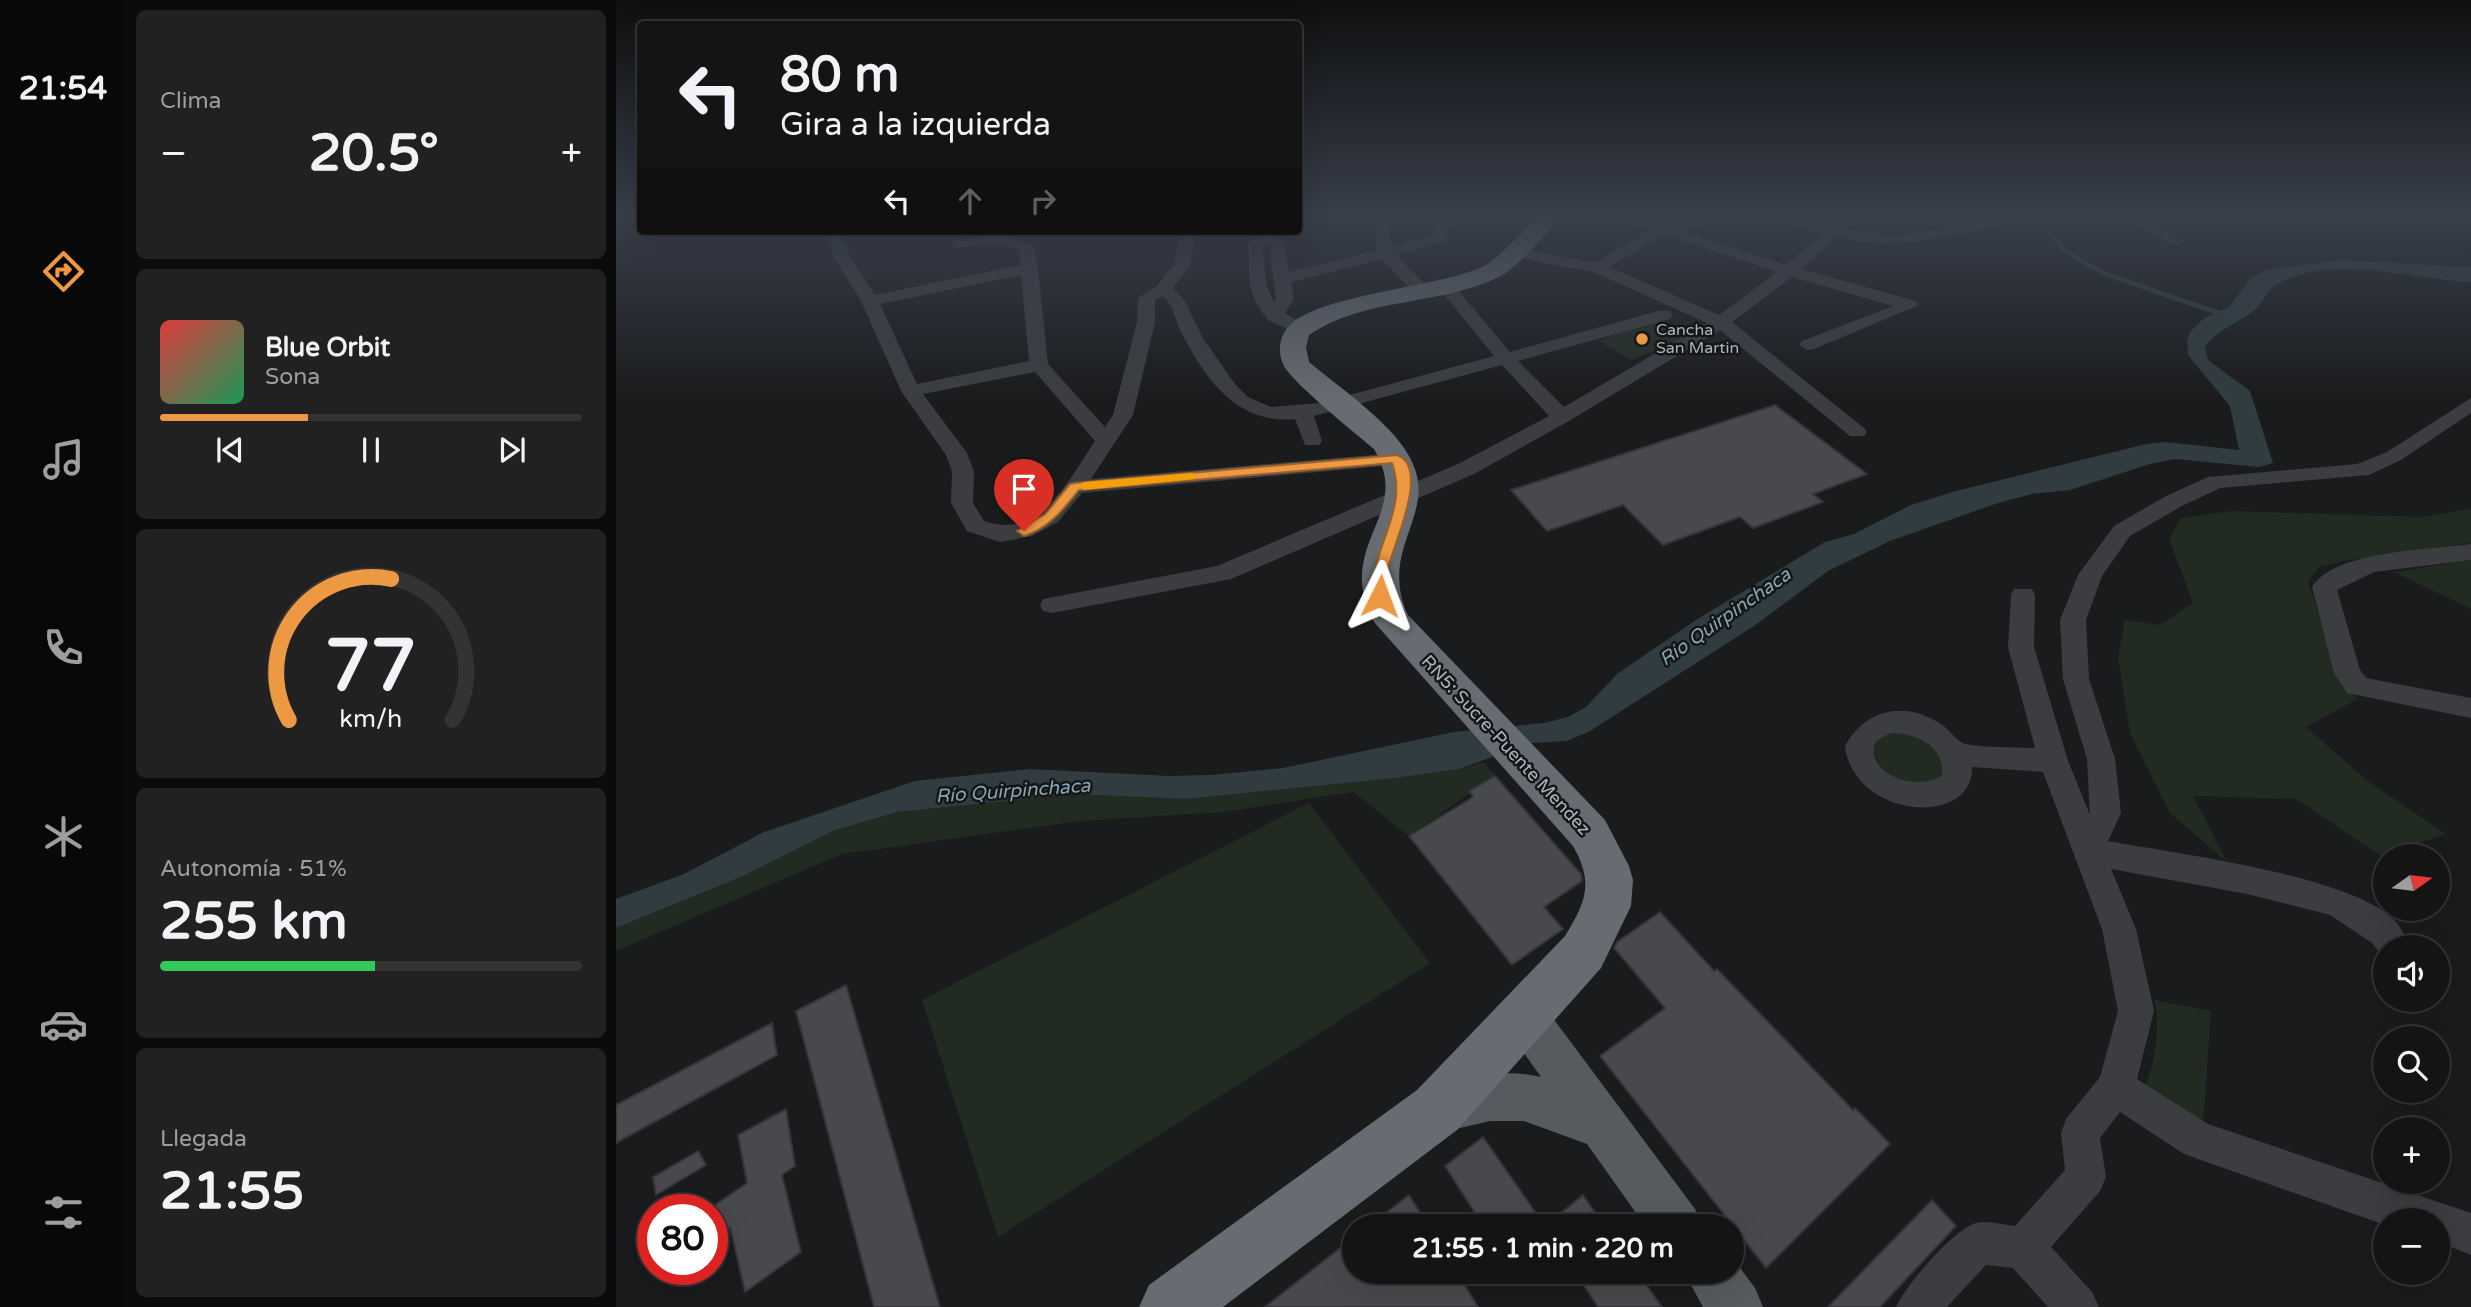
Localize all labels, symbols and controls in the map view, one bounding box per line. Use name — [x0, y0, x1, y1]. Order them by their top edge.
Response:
text: 80 m — [780, 46, 899, 105]
icon: left — [665, 49, 756, 140]
text: 21:54 — [19, 70, 107, 108]
text: Clima — [160, 87, 221, 115]
text: Gira a la izquierda — [780, 106, 1051, 144]
text: 20.5° — [309, 122, 439, 185]
text: − — [160, 131, 187, 177]
text: + — [561, 131, 582, 177]
icon: left — [878, 182, 916, 220]
icon: ahead — [951, 182, 989, 220]
icon: right — [1024, 182, 1062, 220]
icon: directions — [39, 247, 88, 296]
place label: Cancha San Martin — [1656, 320, 1739, 358]
marker: Cancha San Martin — [1634, 331, 1650, 347]
text: Blue Orbit — [265, 332, 390, 363]
text: Sona — [265, 363, 320, 391]
icon: previous — [211, 431, 249, 469]
icon: pause — [352, 431, 390, 469]
icon: next — [493, 431, 531, 469]
icon: music — [39, 435, 88, 484]
pin — [994, 459, 1054, 531]
icon: arrive — [1005, 470, 1043, 508]
position arrow — [1343, 559, 1417, 633]
water label: Río Quirpinchaca — [1655, 563, 1796, 670]
icon: phone — [39, 623, 88, 672]
text: 77 — [325, 623, 417, 711]
street label: RN5: Sucre-Puente Mendez — [1417, 651, 1595, 840]
text: km/h — [340, 703, 402, 733]
water label: Río Quirpinchaca — [935, 775, 1092, 807]
icon: climate — [39, 812, 88, 861]
north arrow — [2373, 844, 2450, 920]
map controls — [2373, 844, 2450, 1285]
text: Autonomía · 51% — [160, 855, 347, 883]
text: 255 km — [160, 890, 348, 953]
button: sound — [2373, 935, 2450, 1012]
icon: car — [39, 1000, 88, 1049]
button: search — [2373, 1026, 2450, 1103]
button: + — [2373, 1117, 2450, 1194]
text: Llegada — [160, 1125, 247, 1153]
text: 21:55 — [160, 1160, 304, 1223]
icon: filters — [39, 1188, 88, 1237]
speed limit sign: 80 — [637, 1194, 728, 1285]
button: − — [2373, 1208, 2450, 1285]
text: 21:55 · 1 min · 220 m — [1412, 1233, 1674, 1264]

